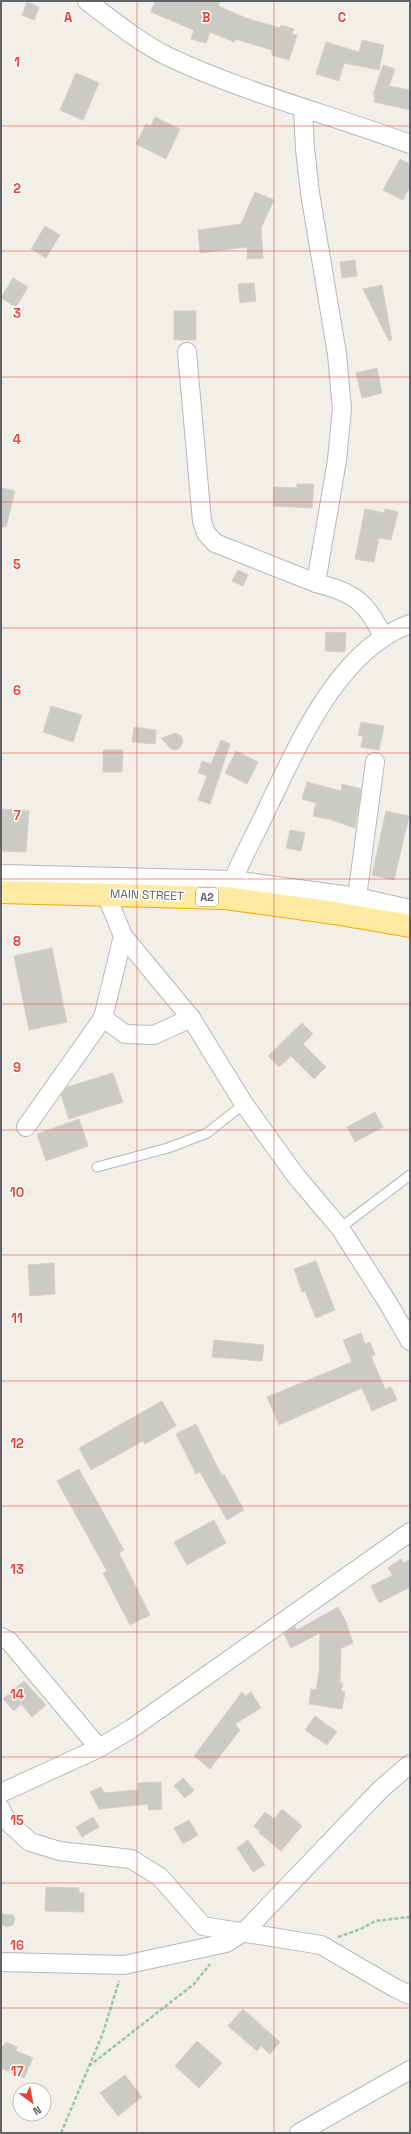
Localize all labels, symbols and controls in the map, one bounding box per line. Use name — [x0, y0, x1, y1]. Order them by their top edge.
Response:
text: A — [64, 9, 73, 26]
text: B — [202, 9, 211, 26]
text: C — [338, 9, 346, 26]
text: 1 — [14, 54, 20, 71]
text: 2 — [13, 180, 21, 197]
text: 3 — [13, 305, 21, 322]
text: 4 — [13, 431, 21, 448]
text: 5 — [13, 556, 21, 573]
text: 6 — [13, 682, 21, 699]
text: 7 — [13, 807, 21, 824]
street label: MAIN STREET — [110, 886, 184, 904]
road number: A2 — [196, 888, 218, 906]
text: 8 — [13, 933, 21, 950]
text: 9 — [13, 1059, 21, 1076]
text: 10 — [10, 1184, 24, 1201]
text: 11 — [11, 1310, 23, 1327]
text: 12 — [10, 1435, 24, 1452]
text: 13 — [10, 1561, 24, 1578]
text: 14 — [10, 1686, 24, 1703]
text: 15 — [10, 1812, 24, 1829]
text: 16 — [10, 1937, 24, 1954]
text: 17 — [10, 2063, 24, 2080]
north arrow — [12, 2082, 52, 2122]
text: N — [30, 2103, 44, 2118]

